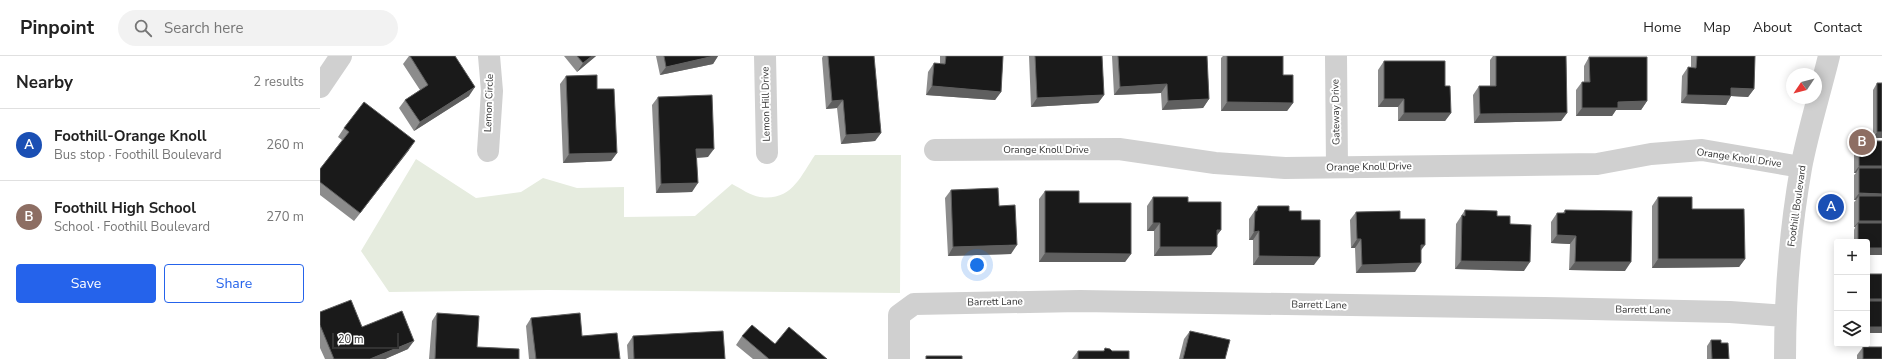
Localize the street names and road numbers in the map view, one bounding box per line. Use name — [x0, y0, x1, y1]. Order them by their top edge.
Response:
street label: Lemon Hill Drive — [758, 66, 774, 142]
street label: Lemon Circle — [481, 74, 497, 132]
street label: Gateway Drive — [1328, 79, 1344, 145]
street label: Orange Knoll Drive — [1003, 143, 1089, 157]
street label: Orange Knoll Drive — [1696, 145, 1782, 171]
street label: Orange Knoll Drive — [1326, 159, 1412, 175]
street label: Foothill Boulevard — [1784, 164, 1810, 248]
street label: Barrett Lane — [967, 295, 1023, 309]
street label: Barrett Lane — [1291, 298, 1347, 312]
street label: Barrett Lane — [1615, 303, 1671, 317]

